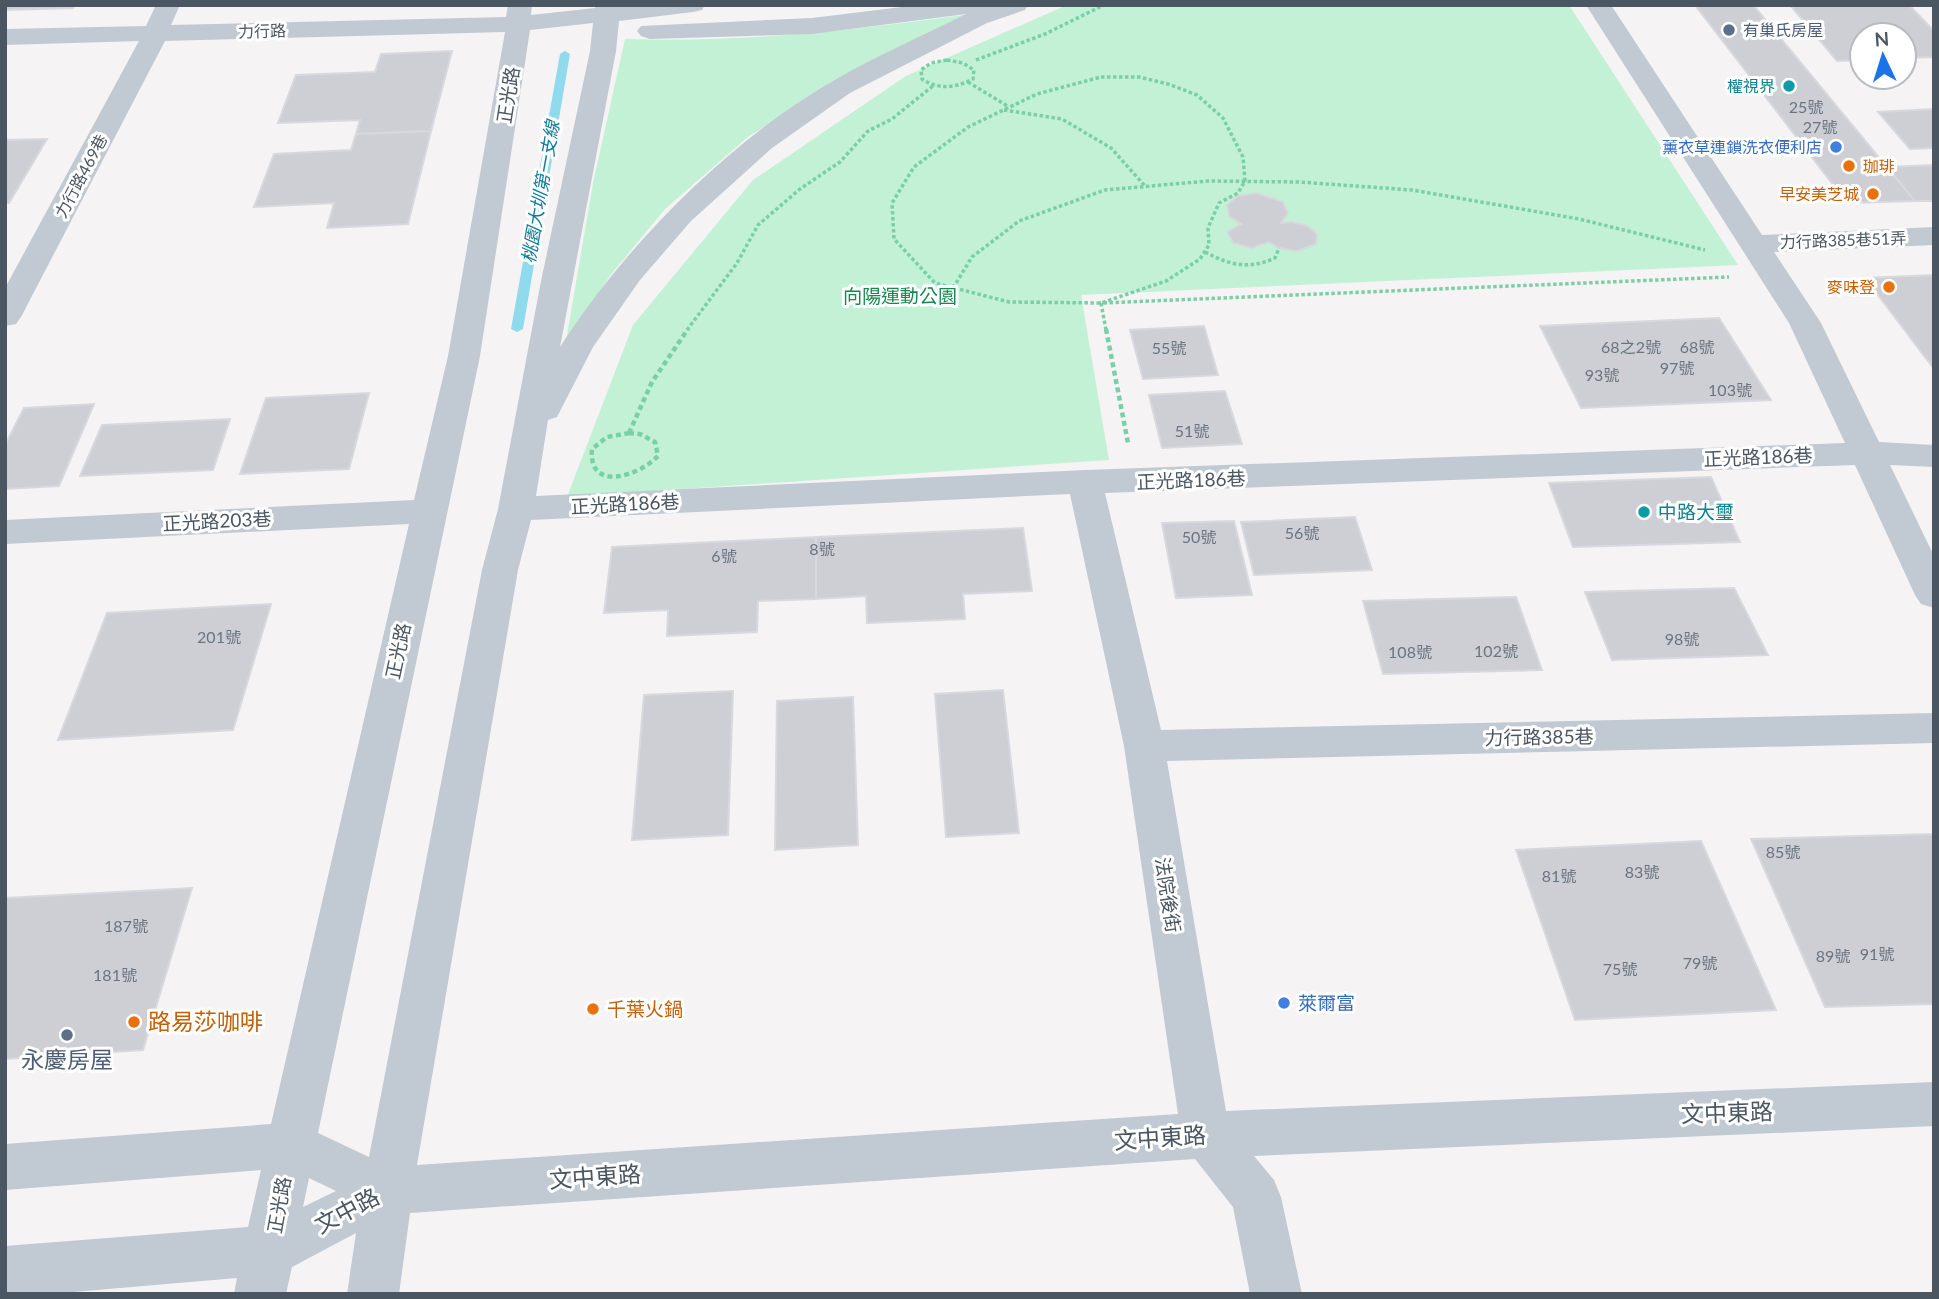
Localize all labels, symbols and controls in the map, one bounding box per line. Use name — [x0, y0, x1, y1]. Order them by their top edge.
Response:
street label: 力行路 — [238, 20, 286, 41]
place label: 有巢氏房屋 — [1743, 20, 1823, 39]
north arrow — [1848, 21, 1918, 91]
marker: 有巢氏房屋 — [1721, 22, 1737, 38]
text: N — [1874, 27, 1890, 51]
street label: 正光路 — [492, 65, 523, 125]
place label: 權視界 — [1727, 76, 1775, 95]
marker: 權視界 — [1781, 78, 1797, 94]
house number: 25號 — [1789, 97, 1823, 116]
water label: 桃園大圳第一支線 — [517, 117, 564, 265]
house number: 27號 — [1803, 117, 1837, 136]
street label: 力行路469巷 — [51, 131, 111, 221]
place label: 薰衣草連鎖洗衣便利店 — [1662, 137, 1822, 156]
marker: 薰衣草連鎖洗衣便利店 — [1828, 139, 1844, 155]
place label: 珈琲 — [1863, 156, 1895, 175]
marker: 珈琲 — [1841, 158, 1857, 174]
place label: 早安美芝城 — [1779, 184, 1859, 203]
marker: 早安美芝城 — [1865, 186, 1881, 202]
street label: 力行路385巷51弄 — [1779, 228, 1906, 251]
place label: 麥味登 — [1827, 277, 1875, 296]
marker: 麥味登 — [1881, 279, 1897, 295]
park label: 向陽運動公園 — [843, 284, 957, 307]
house number: 68之2號 — [1601, 337, 1661, 356]
house number: 68號 — [1680, 337, 1714, 356]
house number: 55號 — [1152, 338, 1186, 357]
house number: 97號 — [1660, 358, 1694, 377]
house number: 93號 — [1585, 365, 1619, 384]
house number: 103號 — [1708, 380, 1752, 399]
house number: 51號 — [1175, 421, 1209, 440]
street label: 正光路186巷 — [1703, 443, 1813, 470]
street label: 正光路186巷 — [1136, 466, 1246, 493]
street label: 正光路186巷 — [570, 489, 680, 518]
place label: 中路大璽 — [1658, 500, 1734, 523]
marker: 中路大璽 — [1636, 504, 1652, 520]
street label: 正光路203巷 — [162, 506, 272, 535]
house number: 56號 — [1285, 523, 1319, 542]
house number: 50號 — [1182, 527, 1216, 546]
house number: 8號 — [809, 539, 835, 558]
house number: 6號 — [711, 546, 737, 565]
street label: 正光路 — [380, 621, 415, 681]
house number: 201號 — [197, 627, 241, 646]
house number: 98號 — [1665, 629, 1699, 648]
house number: 102號 — [1474, 641, 1518, 660]
house number: 108號 — [1388, 642, 1432, 661]
street label: 力行路385巷 — [1484, 724, 1594, 749]
house number: 85號 — [1766, 842, 1800, 861]
street label: 法院後街 — [1151, 856, 1186, 934]
house number: 83號 — [1625, 862, 1659, 881]
house number: 81號 — [1542, 866, 1576, 885]
house number: 187號 — [104, 916, 148, 935]
house number: 91號 — [1860, 944, 1894, 963]
house number: 89號 — [1816, 946, 1850, 965]
house number: 79號 — [1683, 953, 1717, 972]
house number: 75號 — [1603, 959, 1637, 978]
house number: 181號 — [93, 965, 137, 984]
place label: 萊爾富 — [1298, 991, 1355, 1014]
marker: 萊爾富 — [1276, 995, 1292, 1011]
place label: 千葉火鍋 — [607, 997, 683, 1020]
marker: 千葉火鍋 — [585, 1001, 601, 1017]
place label: 路易莎咖啡 — [148, 1007, 263, 1035]
marker: 路易莎咖啡 — [126, 1014, 142, 1030]
marker: 永慶房屋 — [59, 1027, 75, 1043]
place label: 永慶房屋 — [21, 1045, 113, 1073]
street label: 文中東路 — [1681, 1096, 1773, 1128]
street label: 文中東路 — [1113, 1120, 1207, 1154]
street label: 文中東路 — [548, 1159, 642, 1193]
street label: 正光路 — [262, 1175, 295, 1235]
street label: 文中路 — [309, 1182, 384, 1239]

